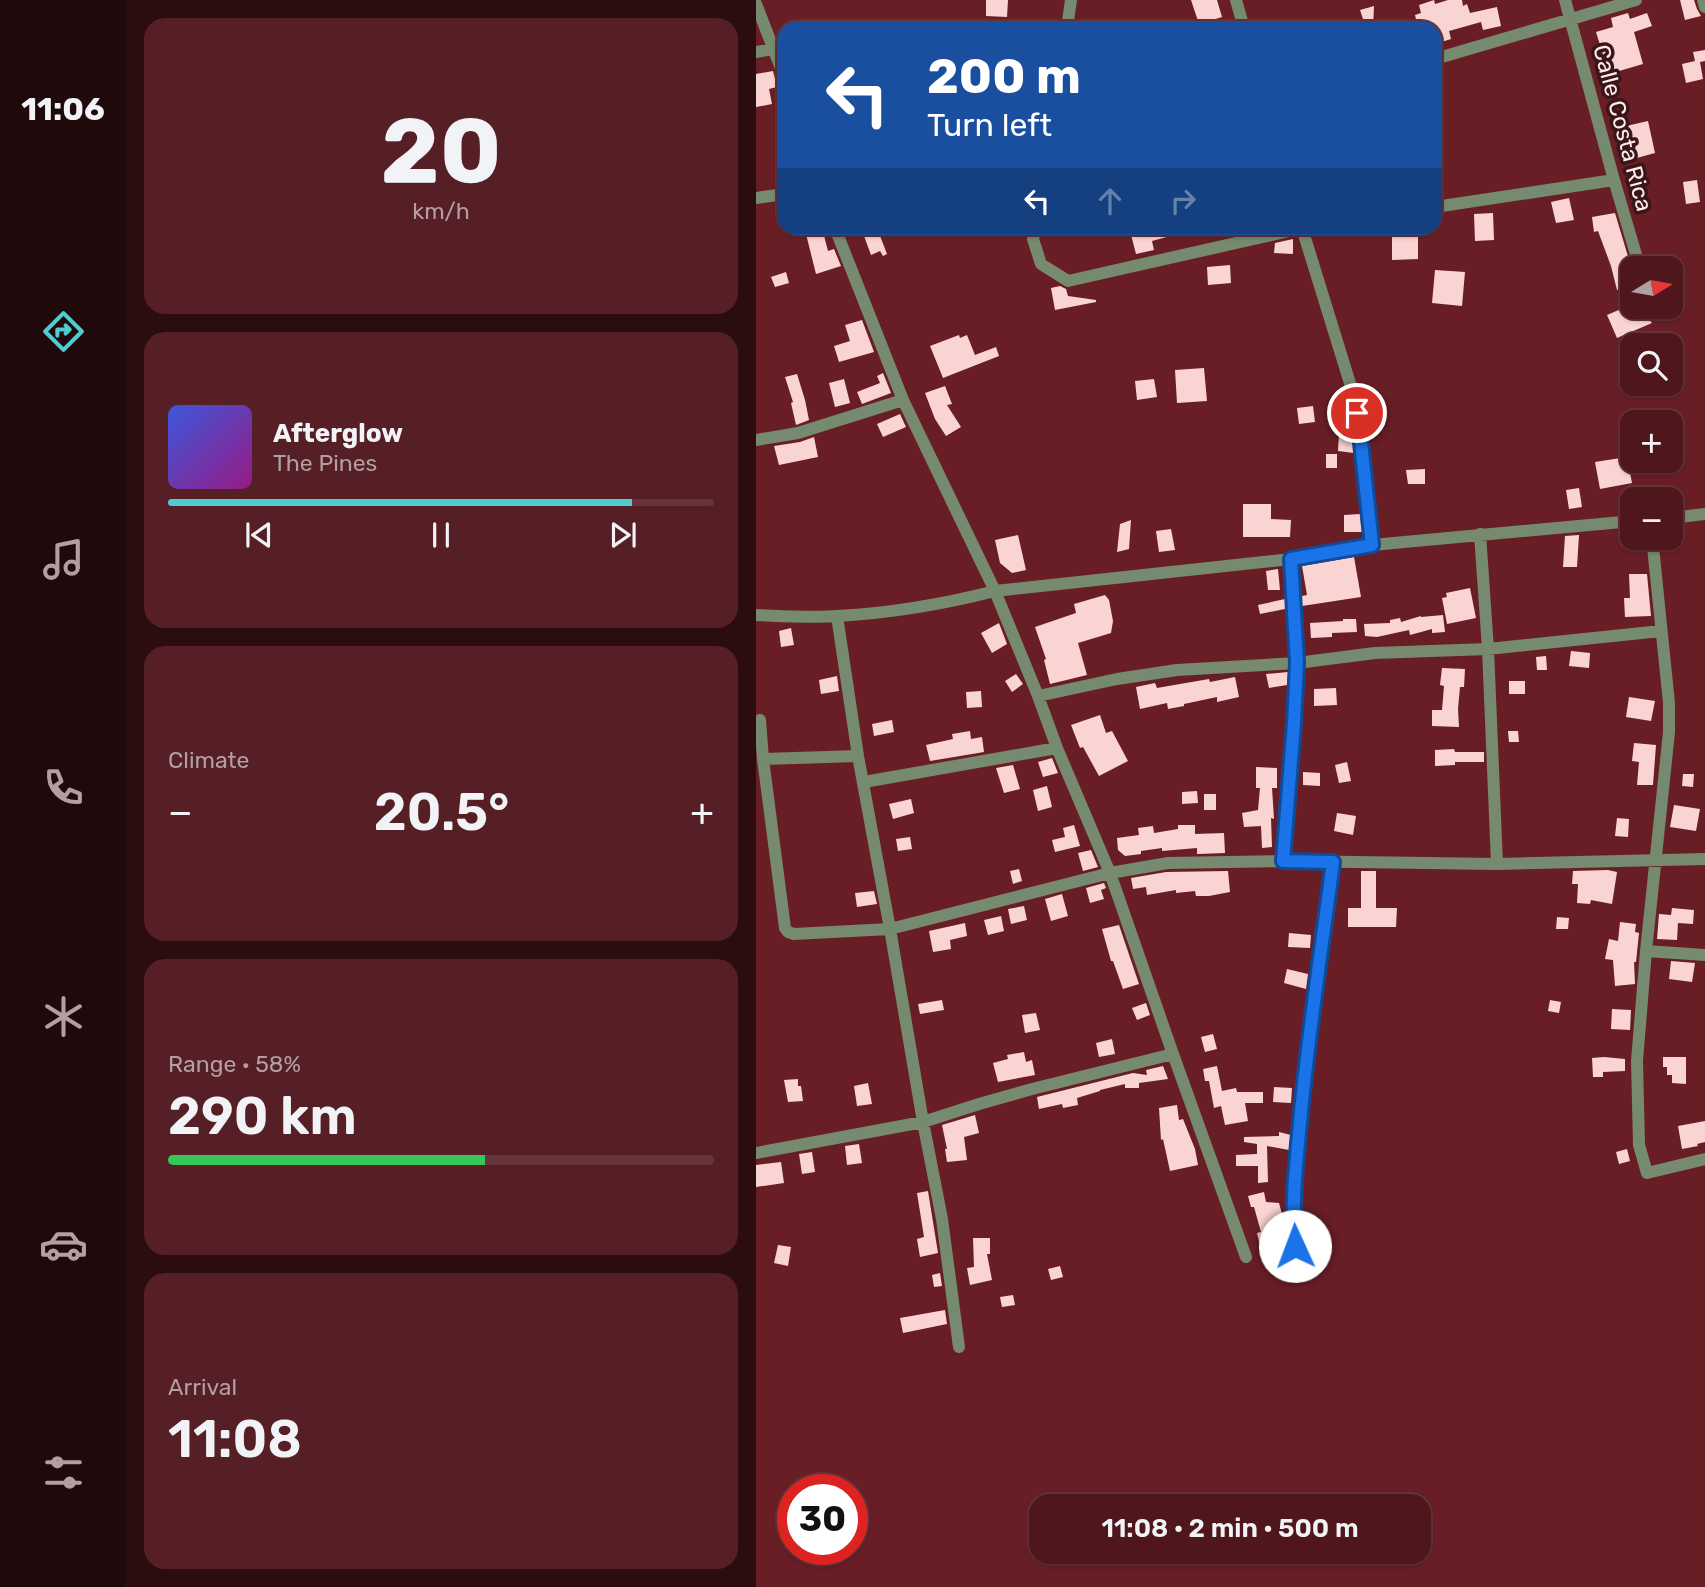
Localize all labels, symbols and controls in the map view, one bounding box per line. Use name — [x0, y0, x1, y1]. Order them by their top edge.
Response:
street label: Calle Costa Rica — [1587, 42, 1659, 214]
text: 200 m — [927, 47, 1081, 105]
icon: left — [812, 49, 903, 140]
text: 11:06 — [21, 90, 105, 128]
text: 20 — [380, 97, 502, 205]
text: Turn left — [927, 106, 1052, 144]
icon: left — [1018, 182, 1056, 220]
icon: ahead — [1091, 182, 1129, 220]
icon: right — [1164, 182, 1202, 220]
text: km/h — [412, 197, 470, 225]
north arrow — [1620, 256, 1684, 318]
map controls — [1620, 256, 1683, 550]
icon: directions — [39, 307, 88, 356]
button: search — [1620, 333, 1683, 396]
pin — [1327, 383, 1387, 443]
icon: arrive — [1338, 394, 1376, 432]
button: + — [1620, 410, 1683, 473]
text: Afterglow — [273, 418, 403, 449]
text: The Pines — [273, 449, 377, 477]
button: − — [1620, 487, 1683, 550]
icon: previous — [240, 516, 278, 554]
icon: pause — [422, 516, 460, 554]
icon: next — [604, 516, 642, 554]
icon: music — [39, 535, 88, 584]
text: Climate — [168, 746, 249, 774]
icon: phone — [39, 763, 88, 812]
text: 20.5° — [374, 781, 509, 843]
text: − — [168, 789, 193, 835]
text: + — [690, 789, 714, 835]
icon: climate — [39, 992, 88, 1041]
text: Range · 58% — [168, 1050, 301, 1078]
text: 290 km — [168, 1085, 357, 1147]
position arrow — [1258, 1209, 1332, 1283]
icon: car — [39, 1220, 88, 1269]
text: Arrival — [168, 1373, 237, 1401]
text: 11:08 — [168, 1408, 302, 1470]
icon: filters — [39, 1448, 88, 1497]
speed limit sign: 30 — [777, 1474, 868, 1565]
text: 11:08 · 2 min · 500 m — [1101, 1513, 1359, 1544]

